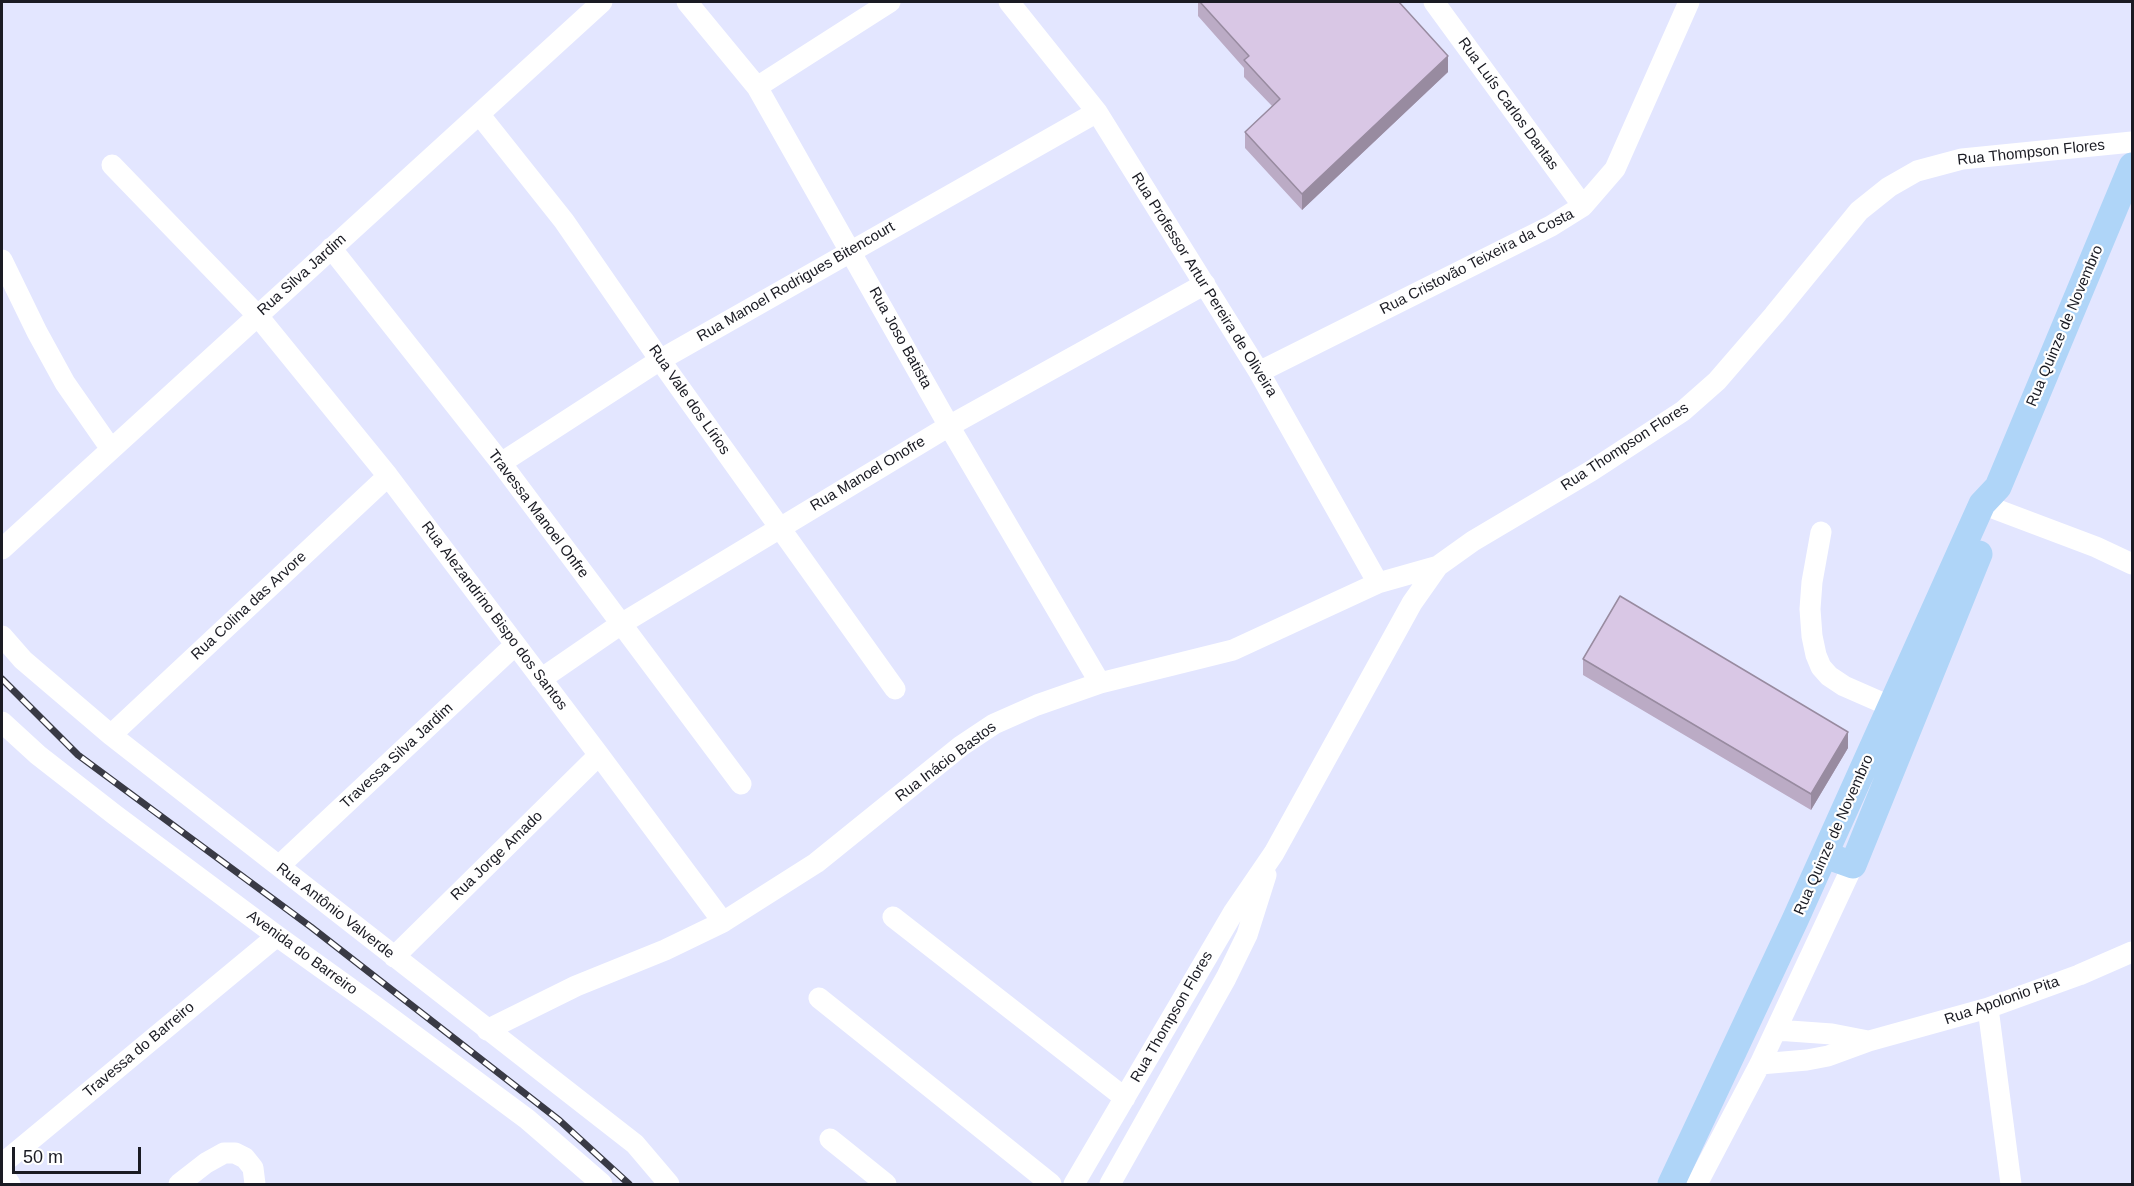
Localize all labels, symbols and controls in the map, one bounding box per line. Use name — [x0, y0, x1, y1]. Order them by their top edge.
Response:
street label: Rua Luís Carlos Dantas — [1454, 34, 1562, 174]
street label: Rua Thompson Flores — [1956, 136, 2106, 170]
street label: Rua Professor Artur Pereira de Oliveira — [1127, 170, 1281, 400]
street label: Rua Cristovão Teixeira da Costa — [1377, 205, 1577, 319]
street label: Rua Manoel Rodrigues Bitencourt — [694, 218, 898, 346]
street label: Rua Silva Jardim — [254, 230, 350, 320]
street label: Rua Quinze de Novembro — [2023, 243, 2107, 409]
street label: Rua Joso Batista — [865, 284, 935, 392]
street label: Rua Vale dos Lírios — [644, 342, 734, 458]
street label: Rua Thompson Flores — [1558, 399, 1692, 495]
street label: Rua Manoel Onofre — [807, 433, 929, 515]
street label: Travessa Manoel Onfre — [484, 446, 592, 582]
street label: Rua Alezandrino Bispo dos Santos — [417, 518, 571, 714]
street label: Rua Colina das Arvore — [188, 548, 310, 664]
street label: Travessa Silva Jardim — [337, 699, 457, 813]
street label: Rua Inácio Bastos — [892, 718, 1000, 806]
street label: Rua Quinze de Novembro — [1791, 752, 1877, 918]
street label: Rua Jorge Amado — [447, 808, 547, 904]
street label: Rua Antônio Valverde — [272, 859, 398, 963]
street label: Avenida do Barreiro — [243, 907, 361, 999]
street label: Rua Thompson Flores — [1127, 948, 1217, 1086]
street label: Rua Apolonio Pita — [1942, 973, 2062, 1029]
street label: Travessa do Barreiro — [80, 998, 198, 1102]
scale bar — [15, 1135, 144, 1173]
text: 50 m — [23, 1147, 63, 1167]

